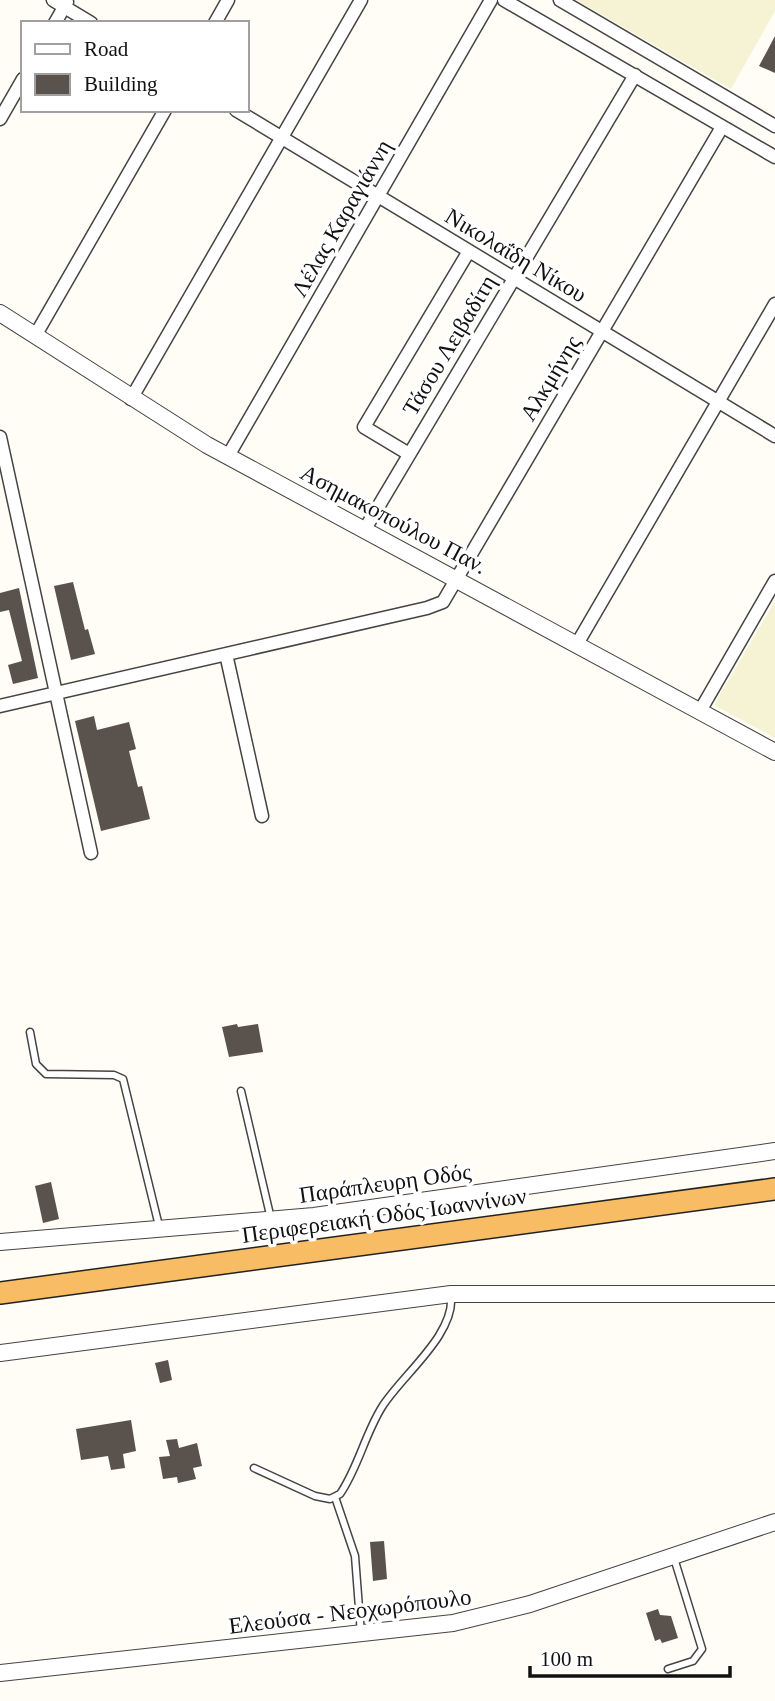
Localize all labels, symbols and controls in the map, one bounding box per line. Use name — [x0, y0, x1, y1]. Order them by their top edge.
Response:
legend — [21, 21, 248, 112]
text: Road — [84, 37, 129, 61]
text: Building — [84, 72, 158, 96]
street label: Λέλας Καραγιάννη — [286, 135, 397, 301]
street label: Νικολαΐδη Νίκου — [441, 203, 591, 307]
street label: Τάσου Λειβαδίτη — [398, 271, 501, 420]
street label: Αλκμήνης — [515, 331, 586, 425]
street label: Ασημακοπούλου Παν. — [296, 460, 491, 579]
street label: Παράπλευρη Οδός — [298, 1159, 473, 1208]
street label: Περιφερειακή Οδός Ιωαννίνων — [240, 1183, 528, 1248]
street label: Ελεούσα - Νεοχωρόπουλο — [227, 1584, 473, 1639]
scale bar — [530, 1634, 730, 1678]
text: 100 m — [540, 1647, 593, 1671]

